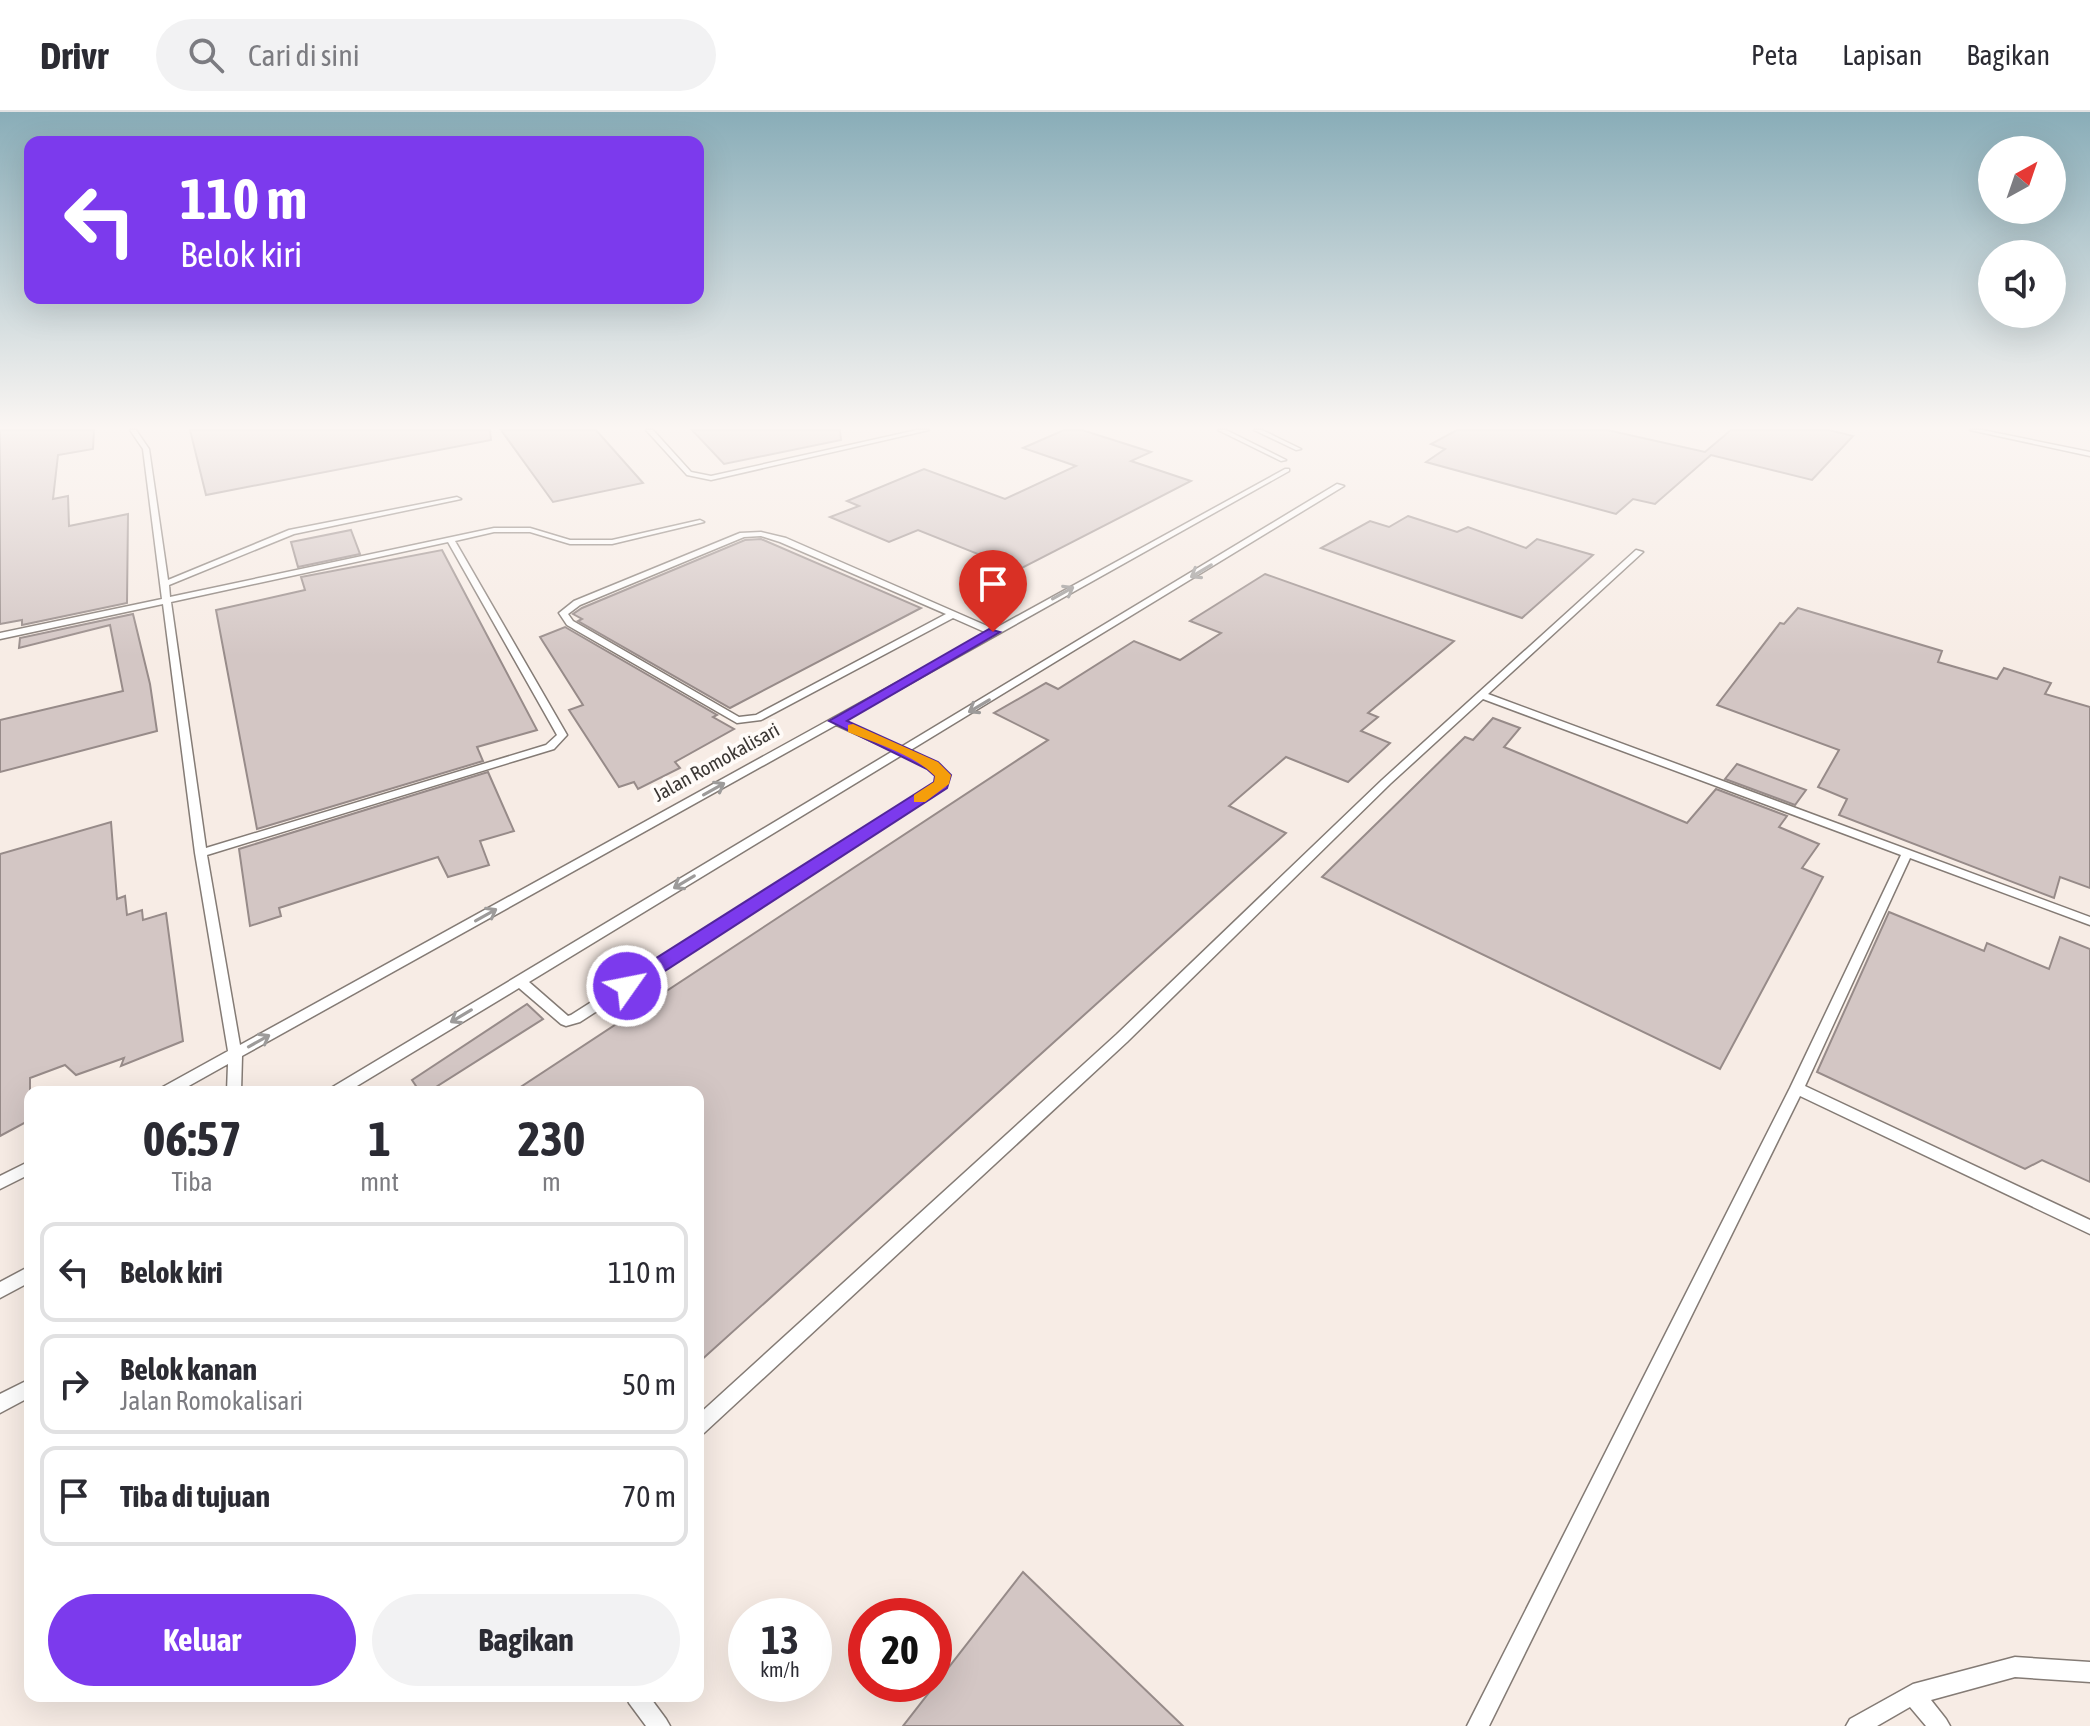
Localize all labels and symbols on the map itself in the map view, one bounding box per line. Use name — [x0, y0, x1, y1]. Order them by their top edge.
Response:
north arrow — [1978, 136, 2066, 224]
pin — [959, 550, 1027, 632]
one-way arrow — [1191, 562, 1213, 579]
one-way arrow — [1051, 585, 1074, 601]
one-way arrow — [968, 698, 991, 714]
street label: Jalan Romokalisari — [649, 717, 783, 806]
one-way arrow — [702, 780, 725, 796]
one-way arrow — [673, 875, 696, 891]
one-way arrow — [474, 907, 498, 922]
position arrow — [585, 944, 669, 1028]
one-way arrow — [450, 1008, 473, 1024]
one-way arrow — [247, 1033, 270, 1049]
speed limit sign: 20 — [848, 1598, 952, 1702]

